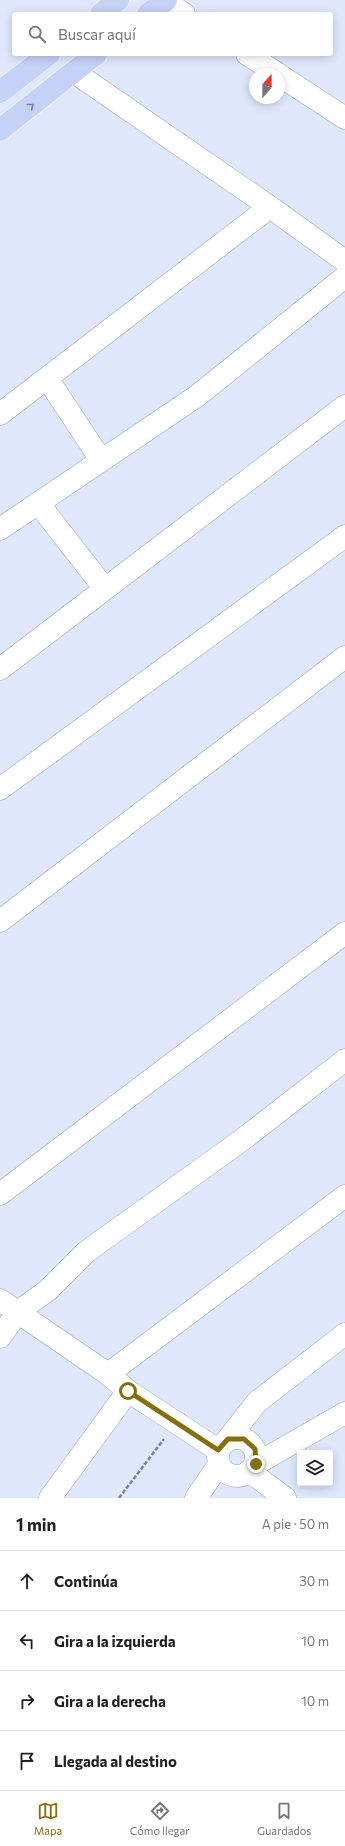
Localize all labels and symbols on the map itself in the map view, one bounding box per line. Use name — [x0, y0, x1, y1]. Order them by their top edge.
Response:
north arrow — [249, 68, 285, 104]
one-way arrow — [26, 103, 33, 110]
route start — [119, 1382, 137, 1400]
route end — [247, 1455, 265, 1473]

